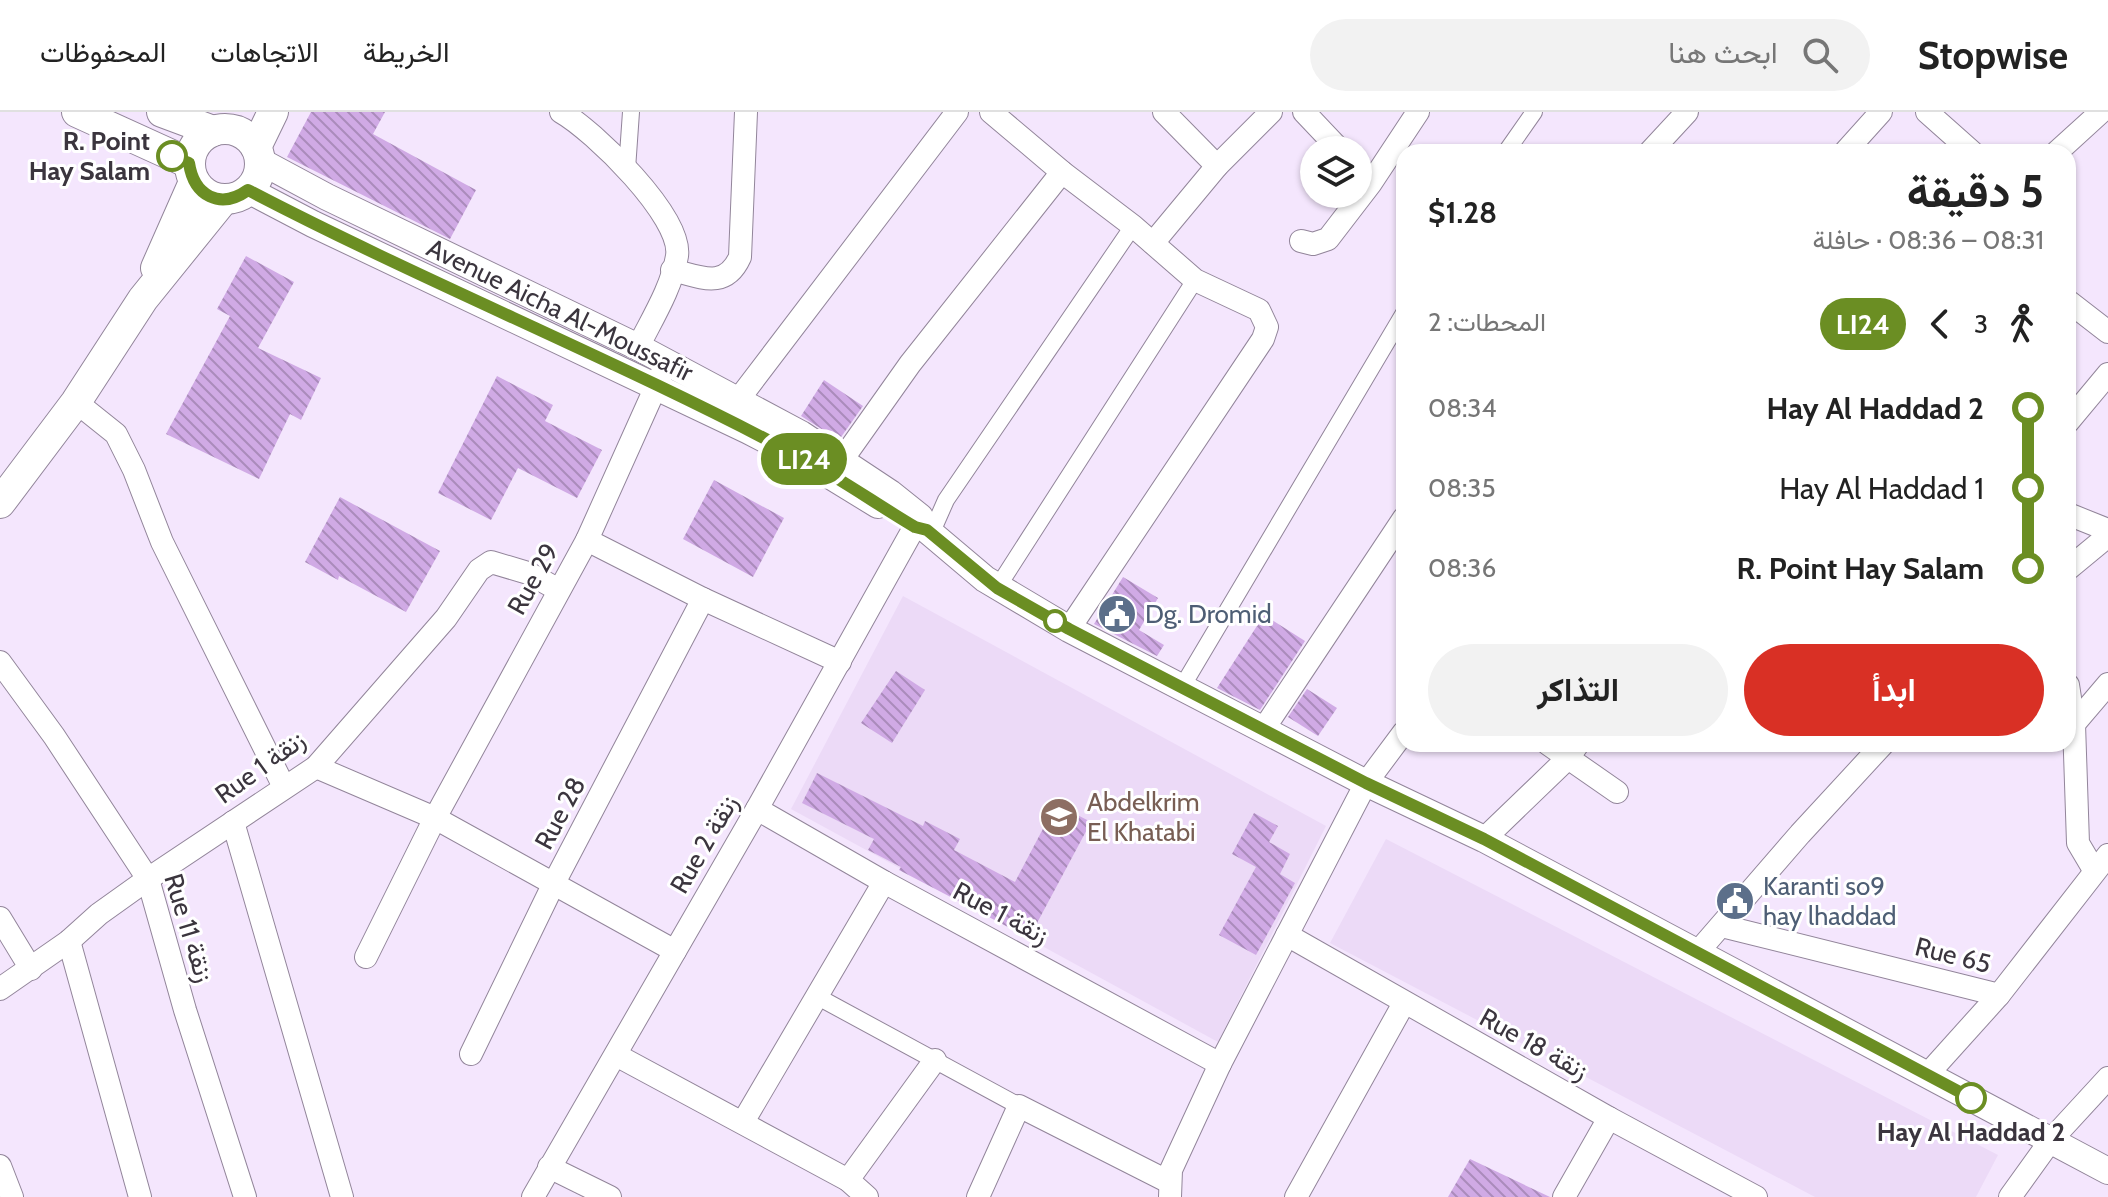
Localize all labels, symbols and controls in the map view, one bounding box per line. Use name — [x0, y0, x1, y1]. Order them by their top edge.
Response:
search box — [1310, 19, 1870, 91]
text: Stopwise — [1918, 32, 2068, 79]
icon: search — [1798, 33, 1842, 77]
text: ابحث هنا — [1668, 34, 1778, 71]
text: المحفوظات — [40, 35, 166, 69]
text: الاتجاهات — [210, 35, 319, 69]
text: الخريطة — [363, 35, 449, 69]
place label: R. Point Hay Salam — [29, 125, 150, 187]
map controls — [1300, 136, 1372, 208]
button: layers — [1300, 136, 1372, 208]
marker: R. Point Hay Salam — [157, 141, 187, 171]
text: 5 دقيقة — [1907, 165, 2044, 218]
text: $1.28 — [1428, 194, 1497, 231]
text: 08:31 – 08:36 · حافلة — [1812, 224, 2044, 256]
street label: Avenue Aicha Al-Moussafir — [422, 232, 699, 389]
icon: back — [1918, 302, 1962, 346]
icon: walk — [2000, 302, 2044, 346]
text: المحطات: 2 — [1428, 306, 1546, 338]
text: LI24 — [1836, 307, 1890, 341]
text: 3 — [1974, 308, 1988, 340]
text: Hay Al Haddad 2 — [1767, 390, 1984, 427]
text: 08:34 — [1428, 392, 1496, 424]
line badge: LI24 — [748, 433, 860, 485]
text: LI24 — [777, 442, 831, 476]
text: Hay Al Haddad 1 — [1779, 470, 1984, 507]
text: 08:35 — [1428, 472, 1495, 504]
street label: Rue 29 — [500, 538, 566, 620]
text: R. Point Hay Salam — [1737, 550, 1984, 587]
text: 08:36 — [1428, 552, 1496, 584]
public building icon: Dg. Dromid — [1096, 593, 1138, 635]
place label: Dg. Dromid — [1145, 598, 1272, 630]
unlabelled marker — [1044, 610, 1066, 632]
button: التذاكر — [1428, 644, 1728, 736]
button: ابدأ — [1744, 644, 2044, 736]
street label: Rue 1 زنقة — [209, 724, 311, 810]
street label: Rue 28 — [528, 771, 592, 855]
place label: Abdelkrim El Khatabi — [1087, 786, 1200, 848]
street label: Rue 2 زنقة — [663, 789, 745, 899]
school or university icon: Abdelkrim El Khatabi — [1038, 796, 1080, 838]
street label: Rue 11 زنقة — [157, 870, 221, 986]
place label: Karanti so9 hay lhaddad — [1763, 870, 1897, 932]
street label: Rue 1 زنقة — [948, 875, 1054, 951]
public building icon: Karanti so9 hay lhaddad — [1714, 880, 1756, 922]
street label: Rue 65 — [1912, 930, 1994, 980]
street label: Rue 18 زنقة — [1474, 1001, 1594, 1087]
marker: Hay Al Haddad 2 — [1956, 1083, 1986, 1113]
place label: Hay Al Haddad 2 — [1877, 1116, 2065, 1148]

